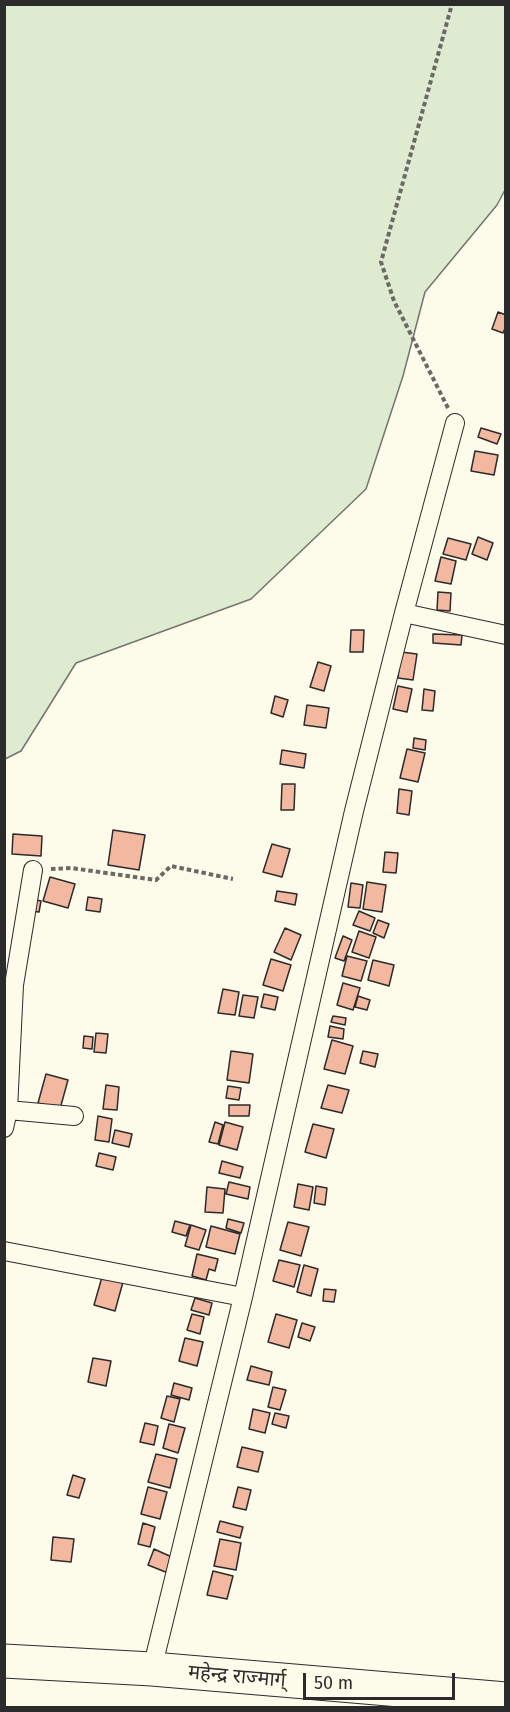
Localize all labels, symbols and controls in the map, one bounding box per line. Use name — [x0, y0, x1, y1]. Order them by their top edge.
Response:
street label: महेन्द्र राज्मार्ग् — [187, 1661, 287, 1693]
scale bar — [306, 1661, 458, 1699]
text: 50 m — [314, 1672, 353, 1694]

